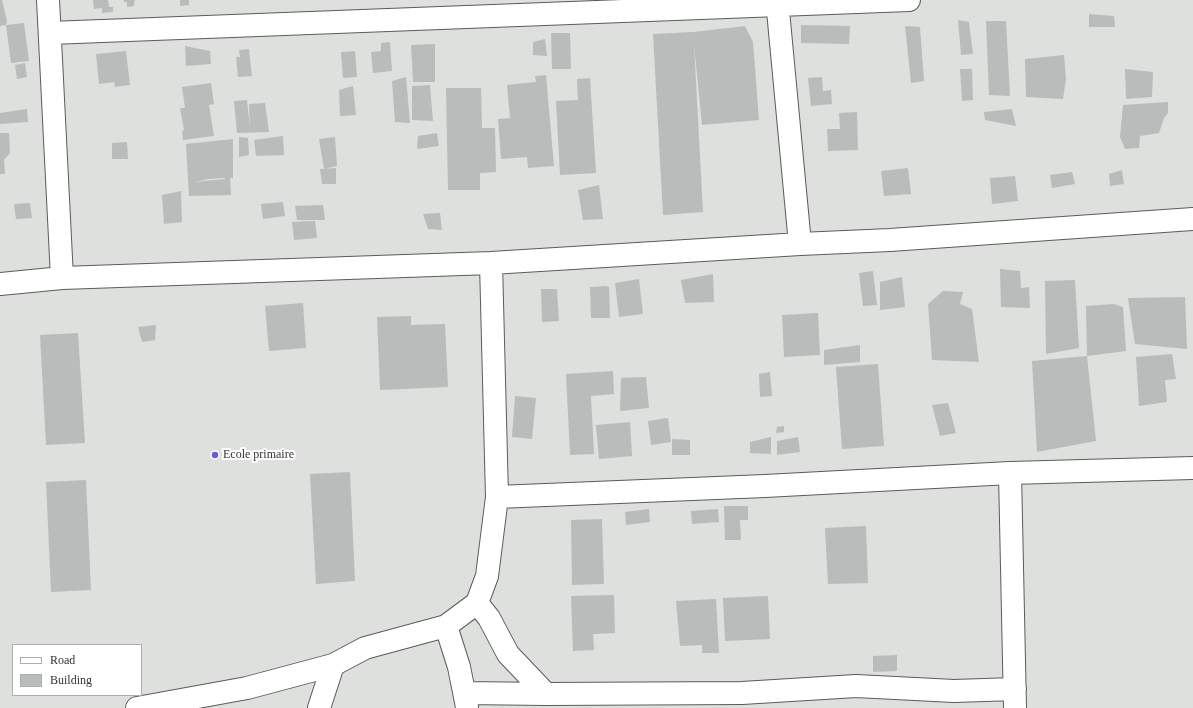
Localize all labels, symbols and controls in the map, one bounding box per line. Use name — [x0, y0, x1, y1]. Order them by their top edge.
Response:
place label: Ecole primaire — [223, 448, 294, 462]
marker: Ecole primaire — [210, 450, 220, 460]
legend — [12, 644, 142, 696]
text: Road — [50, 653, 75, 667]
text: Building — [50, 673, 92, 687]

